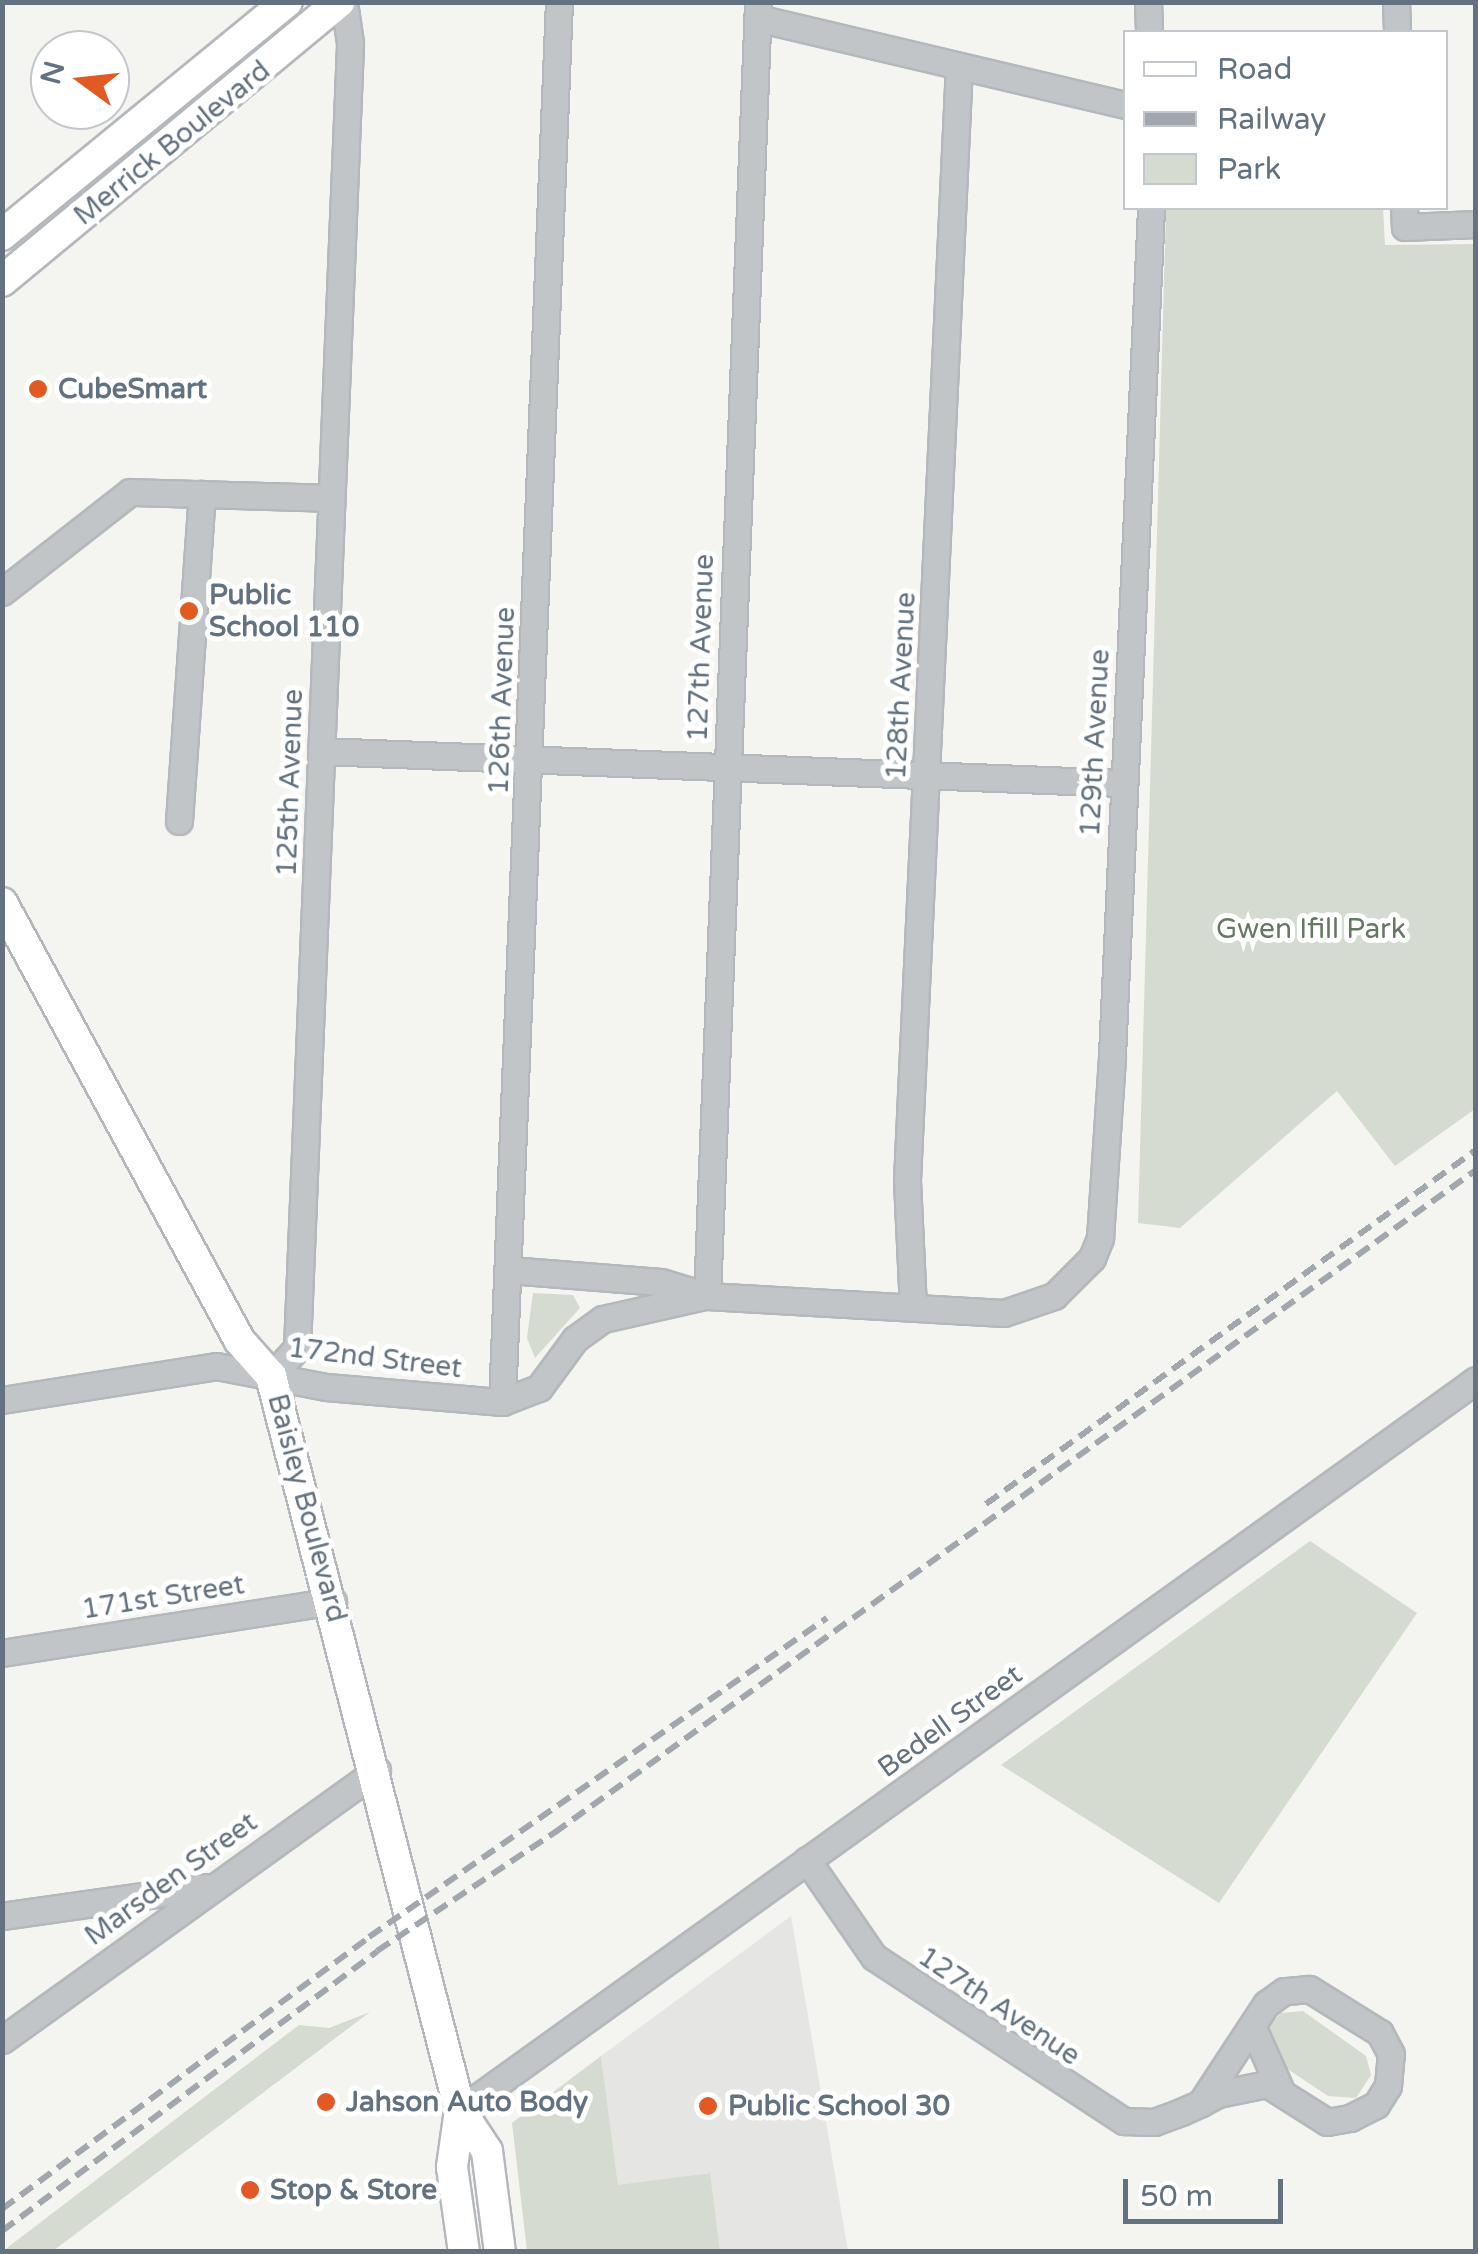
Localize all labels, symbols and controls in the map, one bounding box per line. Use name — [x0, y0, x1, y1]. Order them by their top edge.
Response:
north arrow — [30, 30, 130, 130]
legend — [1123, 30, 1448, 210]
text: Road — [1217, 51, 1292, 88]
street label: Merrick Boulevard — [67, 54, 277, 232]
text: N — [34, 58, 72, 88]
text: Railway — [1217, 101, 1326, 138]
text: Park — [1217, 151, 1281, 188]
place label: CubeSmart — [58, 372, 207, 406]
marker: CubeSmart — [27, 378, 49, 400]
street label: 127th Avenue — [681, 553, 721, 743]
place label: Public School 110 — [209, 578, 359, 644]
street label: 128th Avenue — [879, 591, 923, 781]
marker: Public School 110 — [178, 600, 200, 622]
street label: 126th Avenue — [482, 606, 522, 796]
street label: 129th Avenue — [1073, 648, 1117, 838]
street label: 125th Avenue — [270, 688, 310, 878]
park label: Gwen Ifill Park — [1216, 912, 1406, 946]
street label: 172nd Street — [286, 1331, 464, 1385]
street label: Baisley Boulevard — [260, 1390, 354, 1626]
street label: 171st Street — [79, 1568, 247, 1626]
street label: Bedell Street — [871, 1657, 1029, 1785]
street label: Marsden Street — [78, 1805, 264, 1953]
street label: 127th Avenue — [912, 1940, 1086, 2072]
place label: Jahson Auto Body — [346, 2085, 588, 2119]
place label: Public School 30 — [728, 2089, 950, 2123]
marker: Jahson Auto Body — [315, 2091, 337, 2113]
marker: Public School 30 — [697, 2095, 719, 2117]
scale bar — [1128, 2159, 1288, 2221]
place label: Stop & Store — [270, 2173, 437, 2207]
text: 50 m — [1140, 2178, 1213, 2215]
marker: Stop & Store — [239, 2179, 261, 2201]

